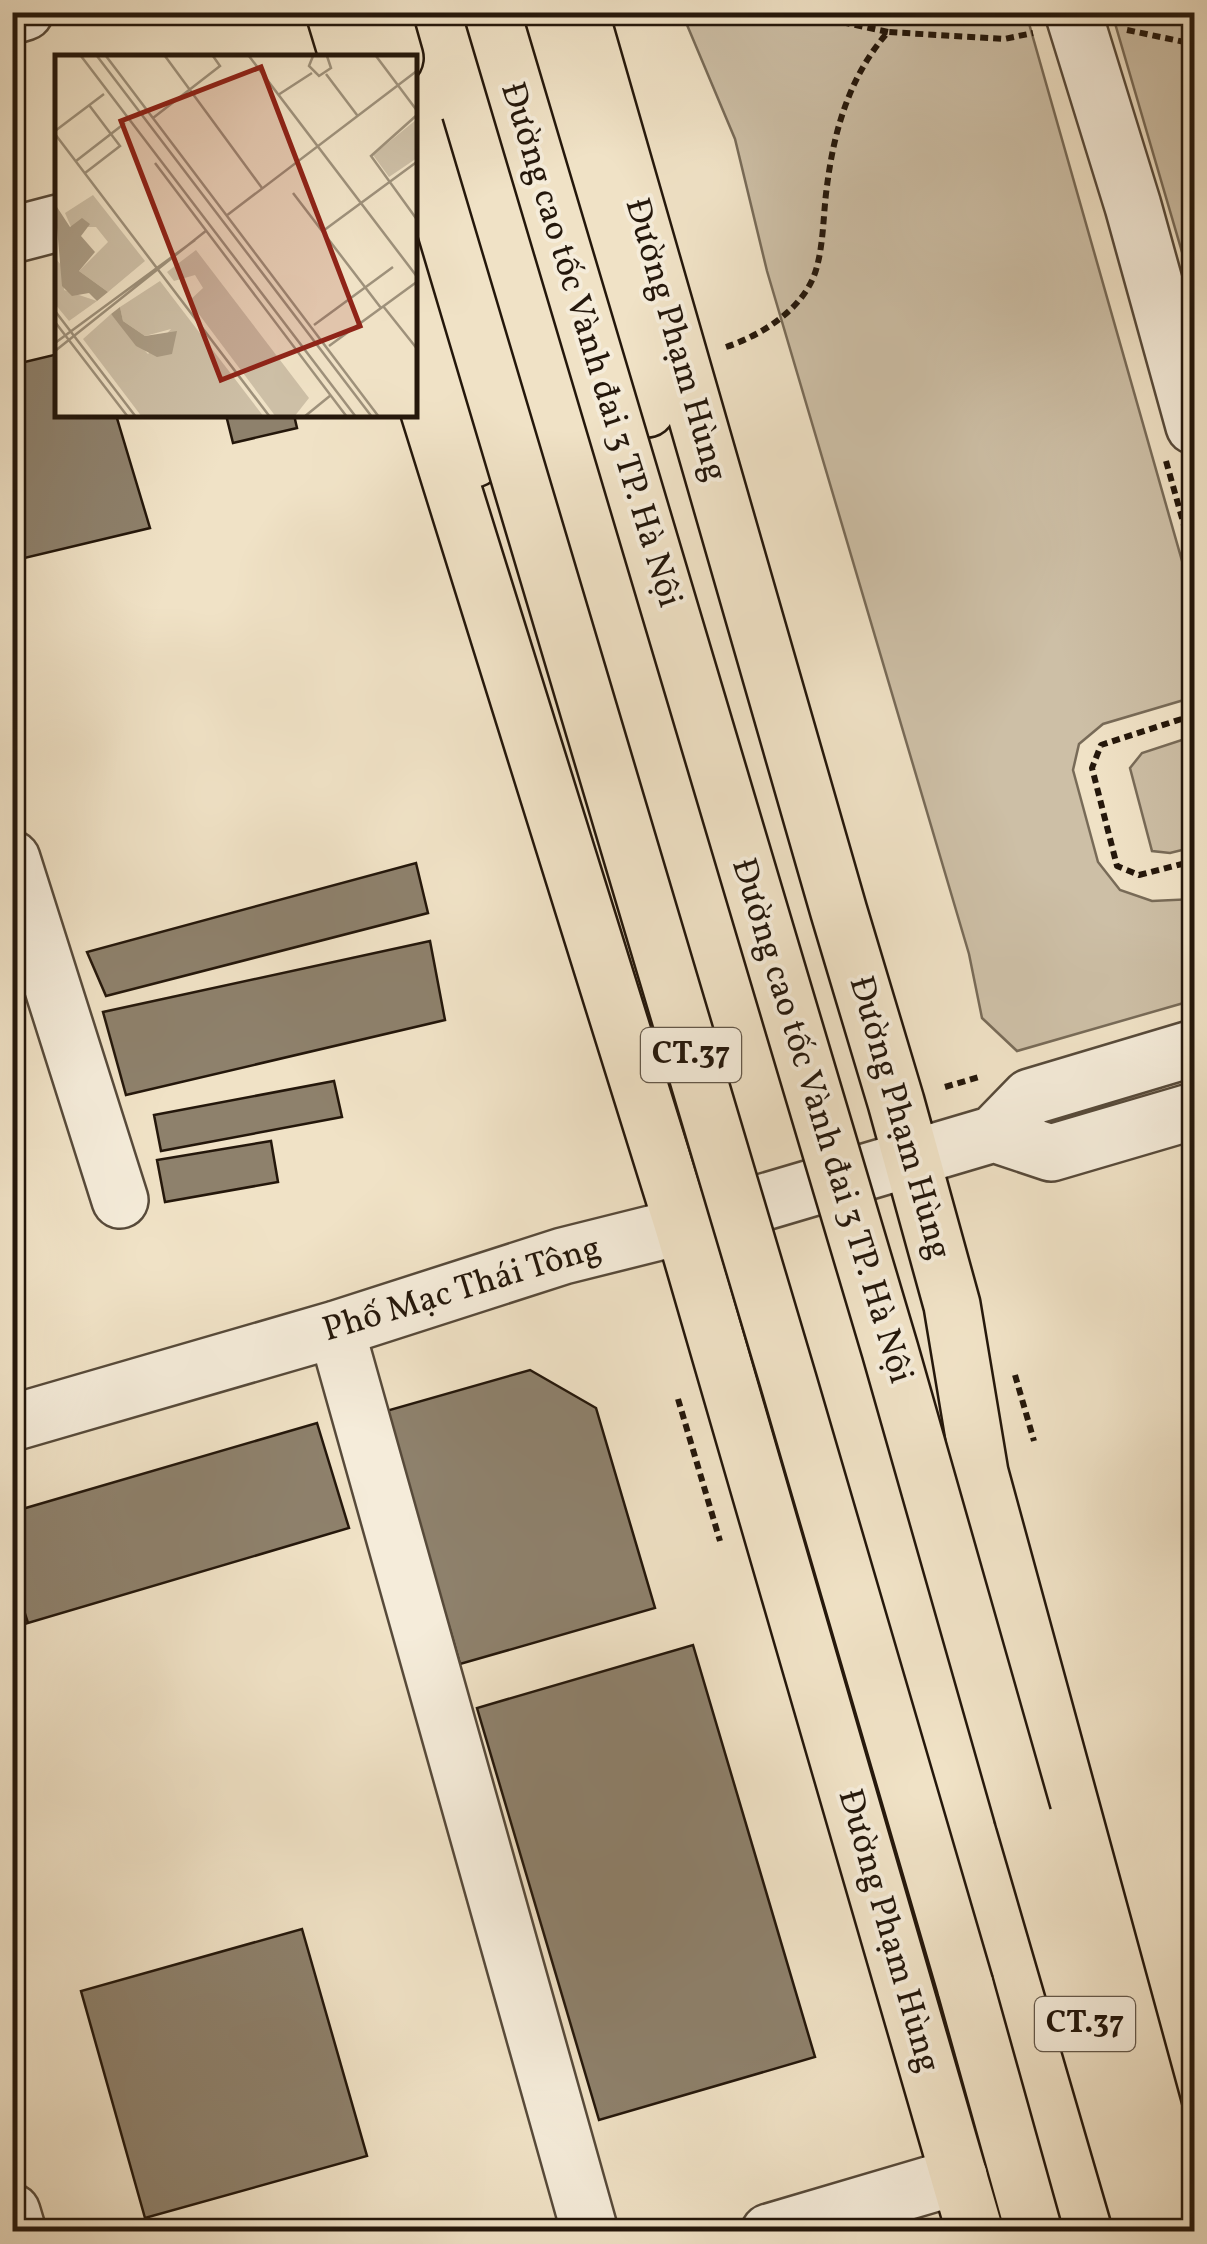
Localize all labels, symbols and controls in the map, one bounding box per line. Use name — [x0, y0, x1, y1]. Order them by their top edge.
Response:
inset map — [55, 55, 418, 418]
street label: Đường cao tốc Vành đai 3 TP. Hà Nội — [487, 76, 693, 614]
street label: Đường Phạm Hùng — [612, 193, 738, 487]
street label: Đường cao tốc Vành đai 3 TP. Hà Nội — [718, 852, 924, 1390]
street label: Đường Phạm Hùng — [836, 971, 962, 1265]
road number: CT.37 — [641, 1028, 741, 1082]
street label: Phố Mạc Thái Tông — [317, 1225, 607, 1355]
street label: Đường Phạm Hùng — [825, 1784, 951, 2078]
road number: CT.37 — [1035, 1997, 1135, 2051]

